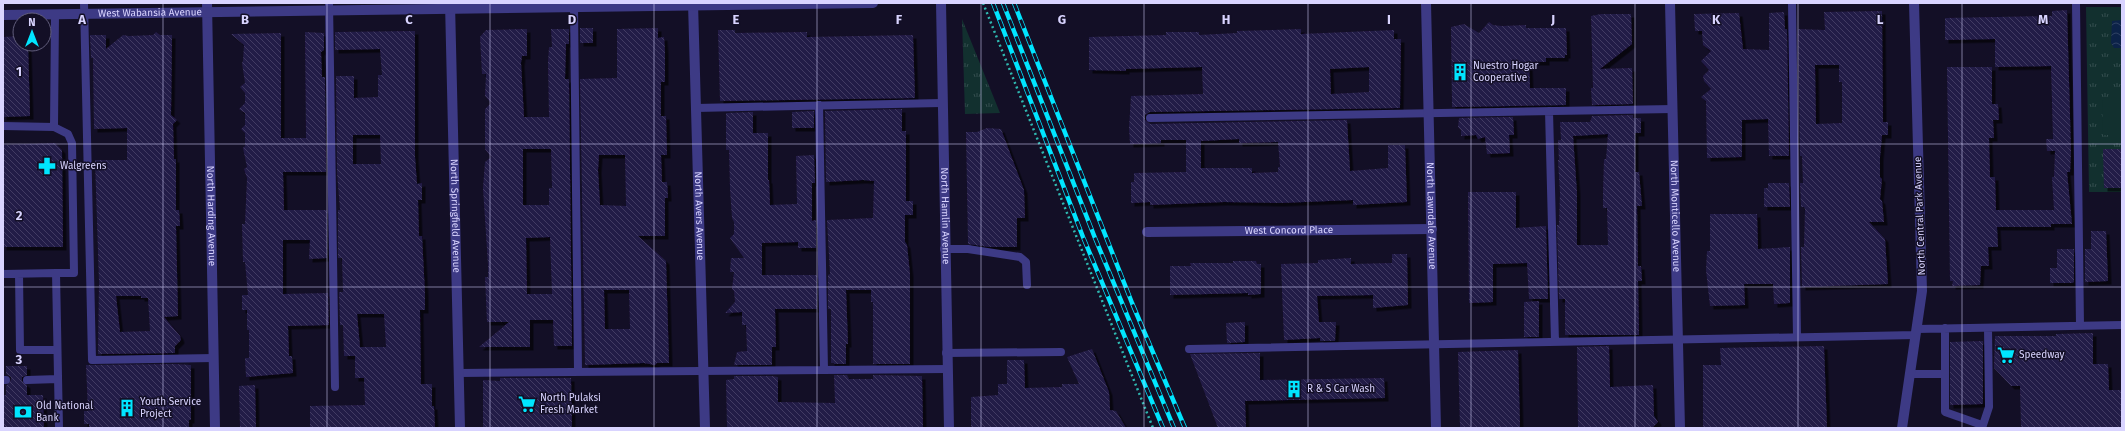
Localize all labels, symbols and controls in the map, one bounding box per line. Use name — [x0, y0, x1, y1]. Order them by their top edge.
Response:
street label: West Wabansia Avenue — [98, 6, 202, 20]
north arrow — [12, 12, 52, 52]
text: A — [77, 12, 86, 27]
text: B — [241, 12, 249, 27]
text: C — [405, 12, 413, 27]
text: D — [568, 12, 577, 27]
text: E — [733, 12, 740, 27]
text: F — [896, 12, 903, 27]
text: G — [1058, 12, 1066, 27]
text: H — [1222, 12, 1230, 27]
text: I — [1387, 12, 1391, 27]
text: J — [1550, 12, 1555, 27]
text: K — [1712, 12, 1721, 27]
text: L — [1877, 12, 1884, 27]
text: M — [2038, 12, 2048, 27]
text: N — [28, 16, 36, 29]
place label: Nuestro Hogar Cooperative — [1473, 60, 1539, 84]
building icon: Nuestro Hogar Cooperative — [1450, 62, 1470, 82]
text: 1 — [16, 64, 22, 79]
pharmacy icon: Walgreens — [37, 156, 57, 176]
street label: North Central Park Avenue — [1912, 156, 1928, 276]
street label: North Springfield Avenue — [448, 159, 462, 273]
place label: Walgreens — [60, 160, 107, 172]
street label: North Monticello Avenue — [1668, 160, 1682, 272]
street label: North Lawndale Avenue — [1424, 162, 1438, 270]
street label: North Harding Avenue — [204, 166, 218, 266]
street label: North Hamlin Avenue — [938, 167, 952, 265]
street label: North Avers Avenue — [692, 171, 706, 261]
text: 2 — [16, 208, 23, 223]
street label: West Concord Place — [1245, 224, 1333, 237]
supermarket icon: Speedway — [1996, 345, 2016, 365]
place label: Speedway — [2019, 349, 2065, 361]
text: 3 — [15, 352, 23, 367]
building icon: R & S Car Wash — [1284, 379, 1304, 399]
place label: R & S Car Wash — [1307, 383, 1375, 395]
place label: North Pulaksi Fresh Market — [540, 392, 601, 416]
supermarket icon: North Pulaksi Fresh Market — [517, 394, 537, 414]
place label: Youth Service Project — [140, 396, 201, 420]
building icon: Youth Service Project — [117, 398, 137, 418]
place label: Old National Bank — [36, 400, 93, 424]
bank icon: Old National Bank — [13, 402, 33, 422]

